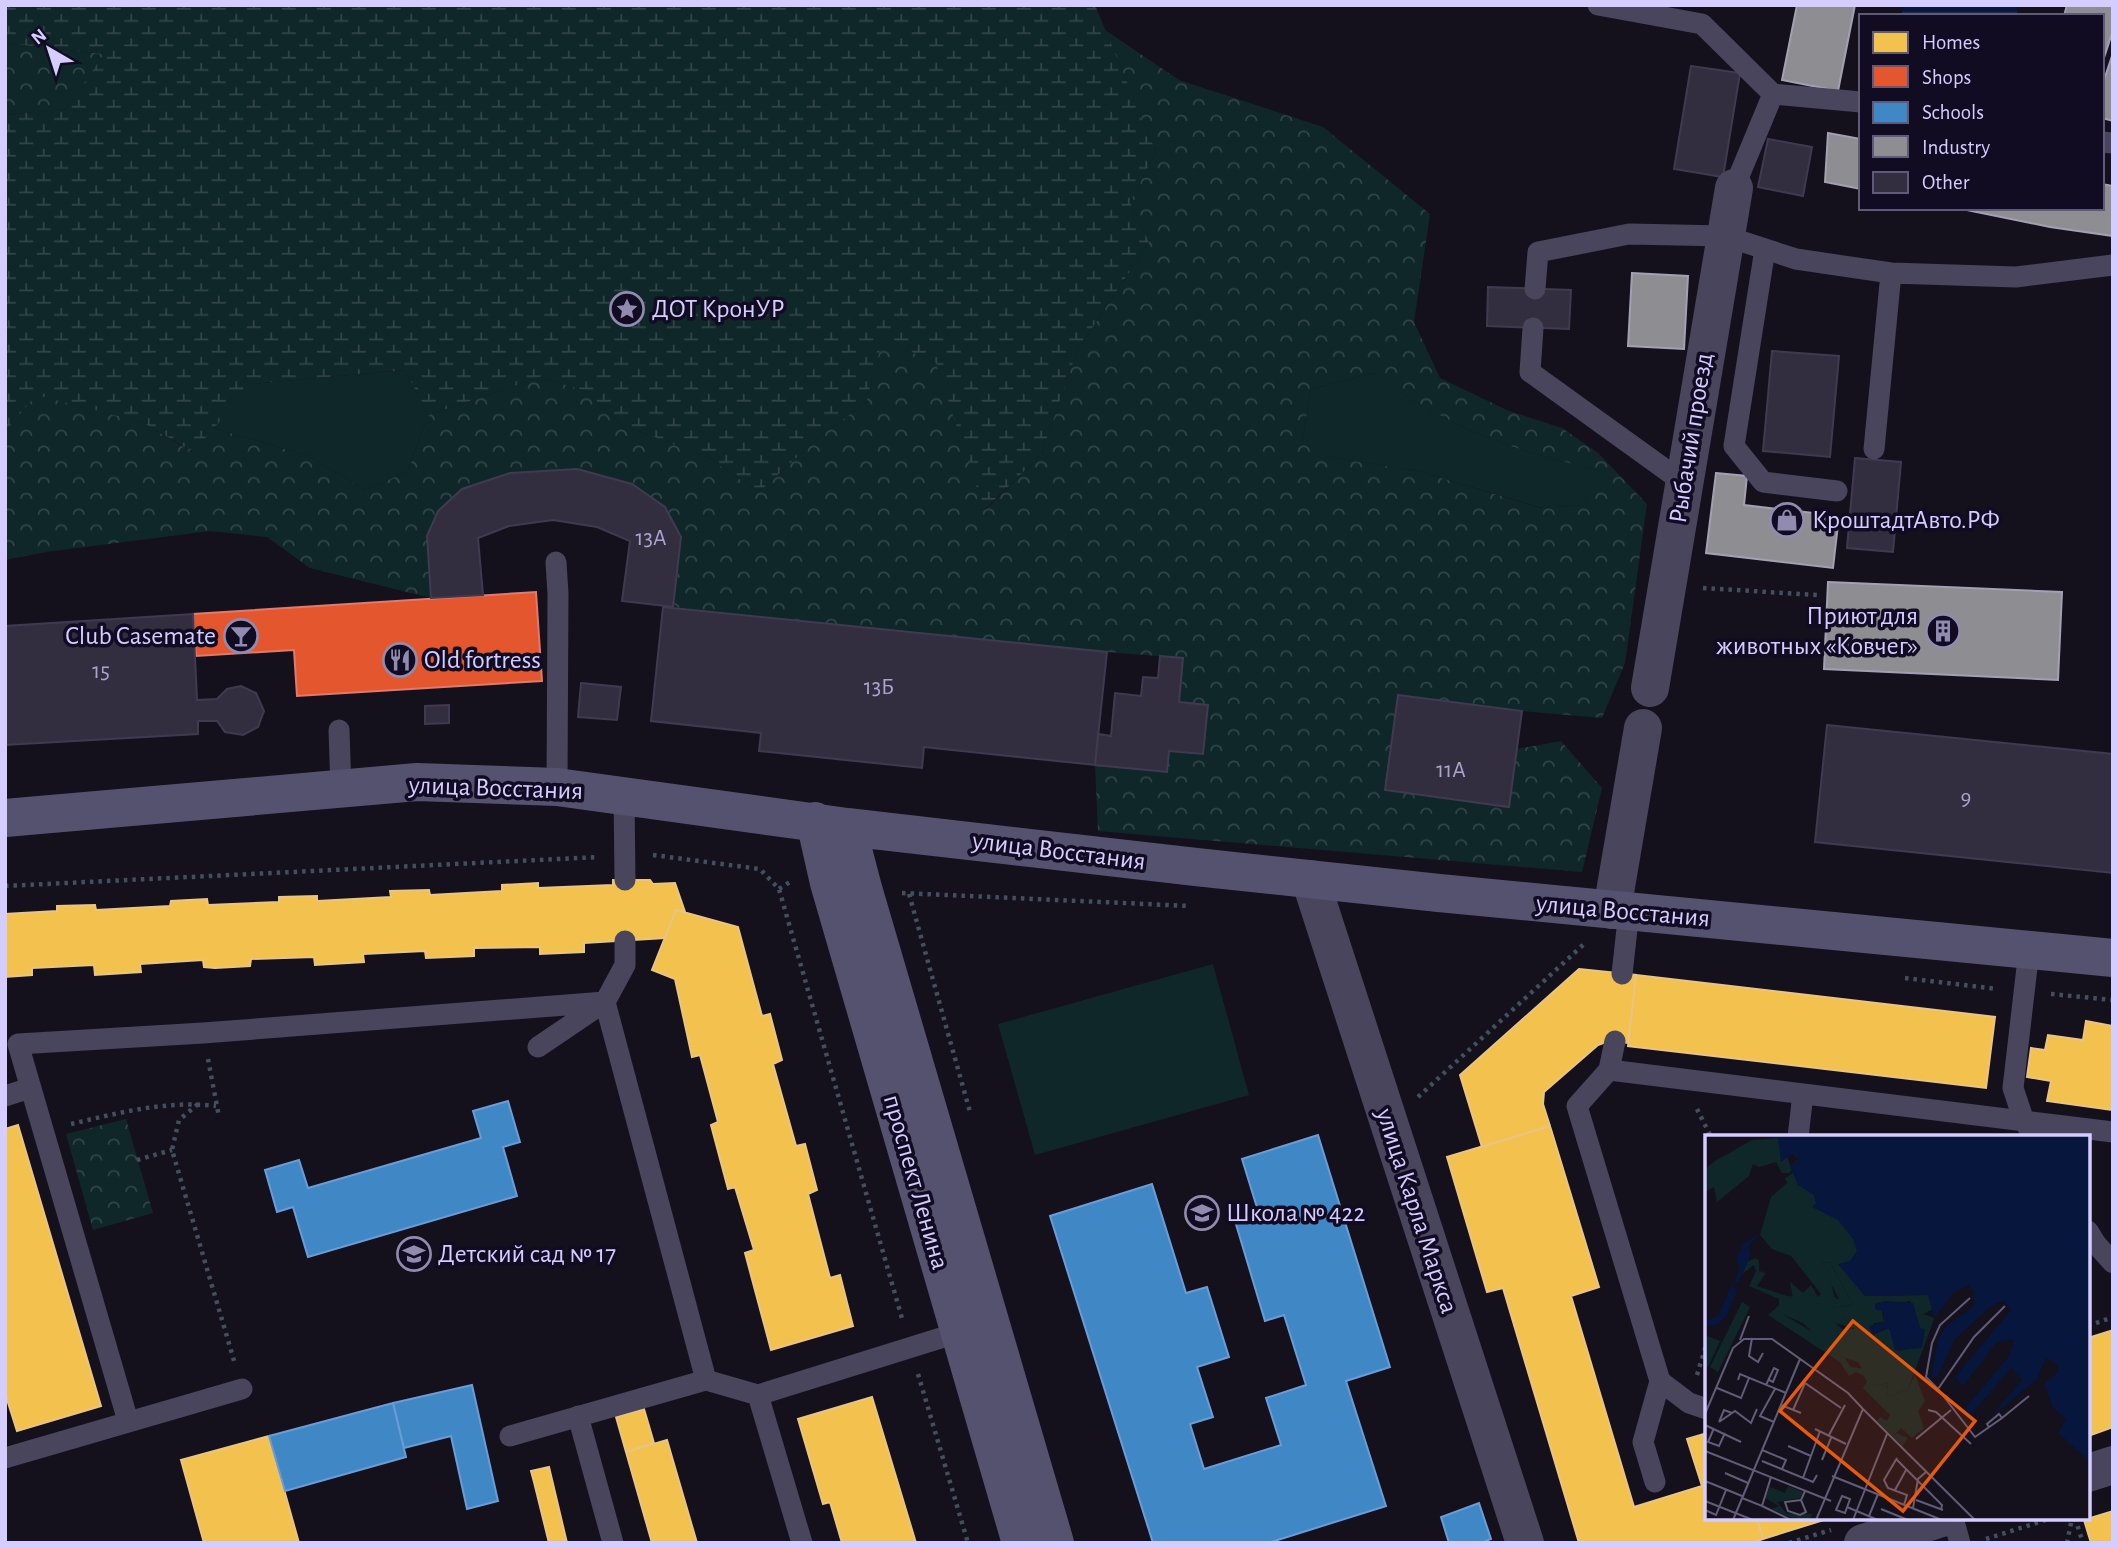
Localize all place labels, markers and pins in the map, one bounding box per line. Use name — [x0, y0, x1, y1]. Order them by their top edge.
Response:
place icon: ДОТ КронУР — [608, 290, 646, 328]
place label: ДОТ КронУР — [652, 296, 784, 322]
shop icon: КроштадтАвто.РФ — [1768, 501, 1806, 539]
place label: КроштадтАвто.РФ — [1812, 507, 2000, 533]
place label: Приют для животных «Ковчег» — [1716, 603, 1918, 659]
building icon: Приют для животных «Ковчег» — [1924, 612, 1962, 650]
bar icon: Club Casemate — [222, 617, 260, 655]
place label: Club Casemate — [65, 623, 216, 649]
restaurant icon: Old fortress — [381, 641, 419, 679]
place label: Old fortress — [424, 647, 541, 673]
school or university icon: Школа № 422 — [1183, 1194, 1221, 1232]
place label: Школа № 422 — [1226, 1200, 1365, 1226]
school or university icon: Детский сад № 17 — [395, 1235, 433, 1273]
place label: Детский сад № 17 — [438, 1241, 616, 1267]

